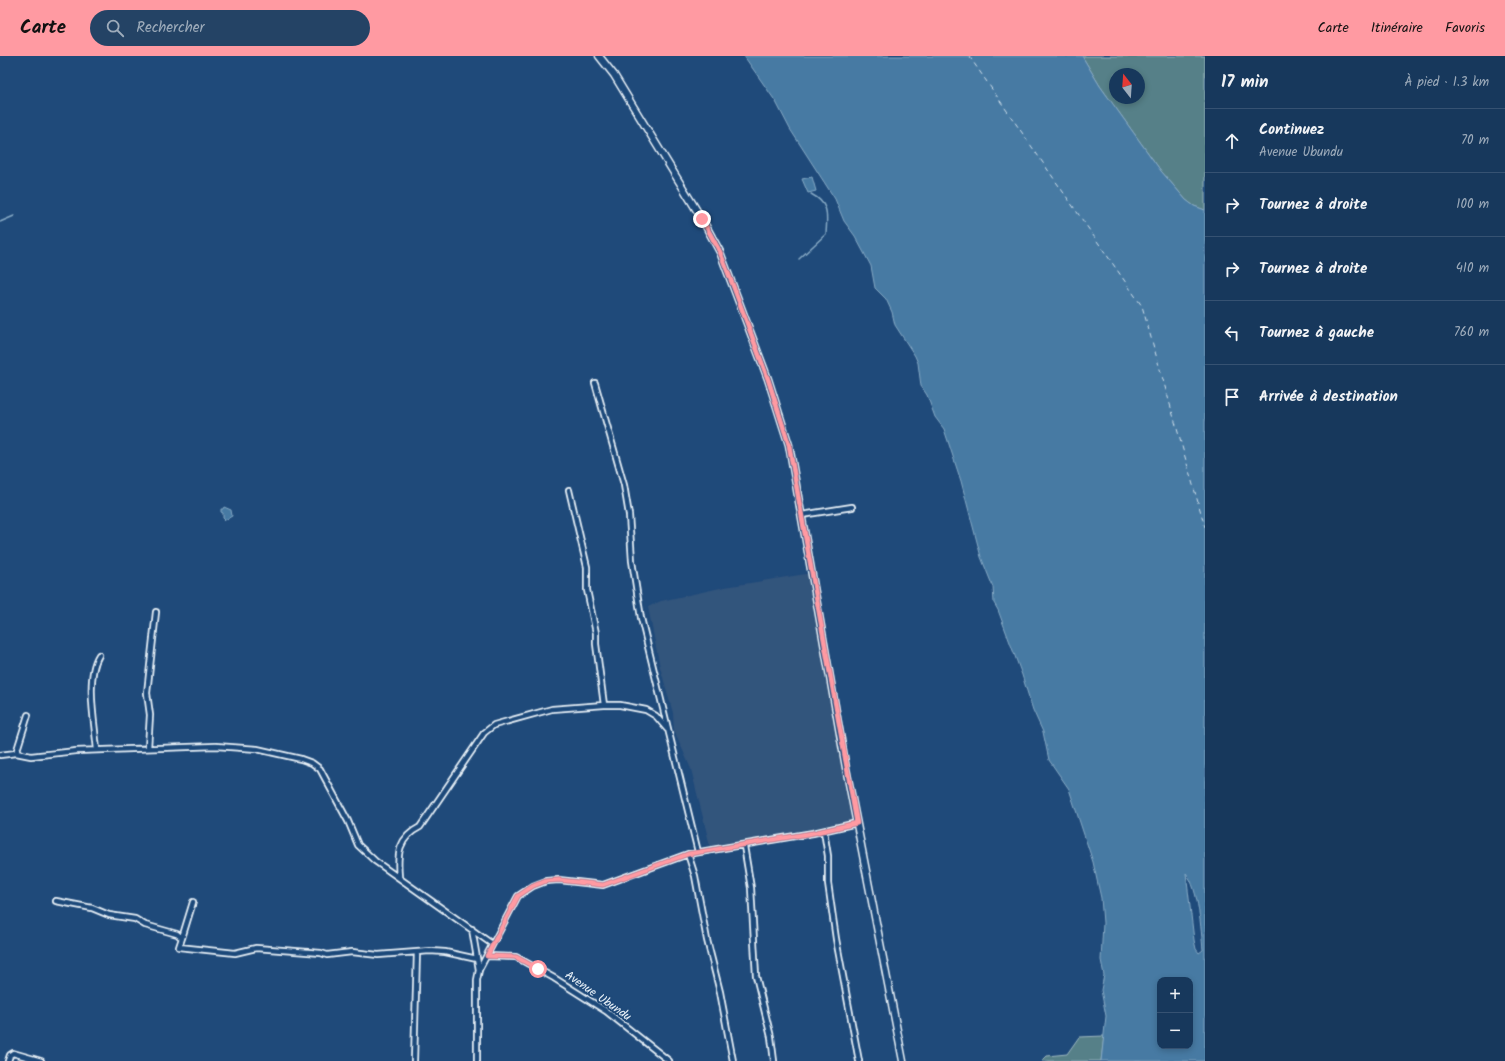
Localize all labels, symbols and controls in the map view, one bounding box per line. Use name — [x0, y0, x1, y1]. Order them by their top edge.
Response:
search box — [90, 10, 370, 46]
text: Carte — [20, 13, 66, 43]
text: Rechercher — [136, 16, 205, 40]
icon: search — [104, 17, 126, 39]
text: Carte — [1317, 17, 1349, 39]
text: Itinéraire — [1371, 17, 1423, 39]
text: Favoris — [1445, 17, 1485, 39]
north arrow — [1109, 68, 1145, 104]
text: 17 min — [1221, 69, 1268, 96]
text: À pied · 1.3 km — [1404, 72, 1489, 93]
text: Continuez — [1259, 118, 1324, 142]
icon: ahead — [1221, 130, 1243, 152]
text: 70 m — [1461, 130, 1489, 151]
text: Avenue Ubundu — [1259, 142, 1343, 163]
text: Tournez à droite — [1259, 193, 1367, 217]
icon: right — [1221, 194, 1243, 216]
text: 100 m — [1456, 194, 1489, 215]
route end — [693, 210, 711, 228]
text: Tournez à droite — [1259, 257, 1367, 281]
icon: right — [1221, 258, 1243, 280]
text: 410 m — [1456, 258, 1489, 279]
text: Tournez à gauche — [1259, 321, 1374, 345]
icon: left — [1221, 322, 1243, 344]
text: 760 m — [1454, 322, 1489, 343]
text: Arrivée à destination — [1259, 385, 1398, 409]
icon: arrive — [1221, 386, 1243, 408]
route start — [529, 960, 547, 978]
street label: Avenue Ubundu — [561, 966, 635, 1026]
map controls — [1157, 977, 1193, 1049]
button: + — [1157, 977, 1193, 1013]
button: − — [1157, 1013, 1193, 1049]

